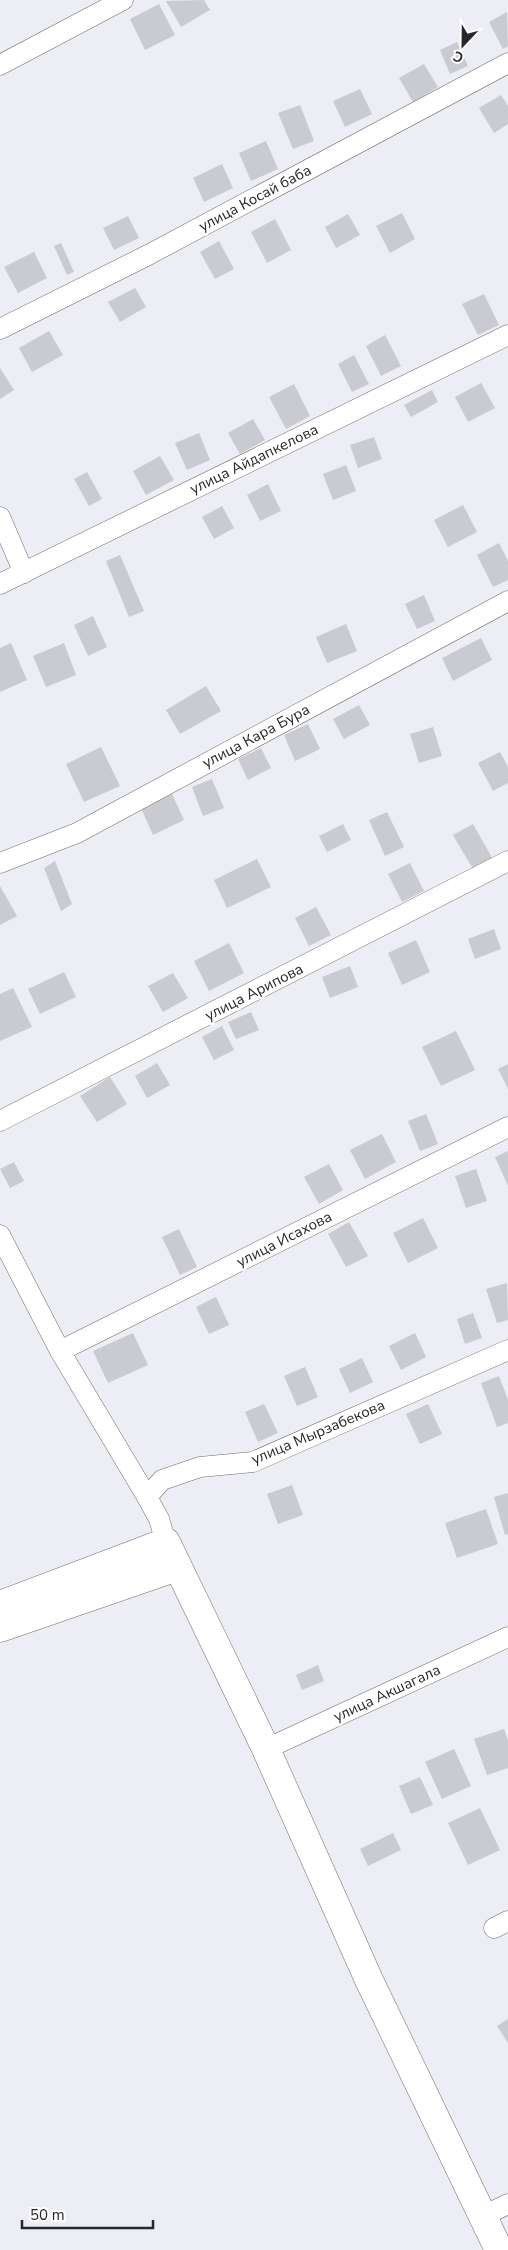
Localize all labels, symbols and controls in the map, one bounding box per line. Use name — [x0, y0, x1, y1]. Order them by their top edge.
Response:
north arrow — [438, 20, 488, 70]
text: С — [450, 46, 466, 67]
street label: улица Косай баба — [195, 160, 315, 236]
street label: улица Айдапкелова — [186, 419, 322, 499]
street label: улица Кара Бура — [199, 699, 313, 773]
street label: улица Арипова — [201, 959, 307, 1025]
street label: улица Исахова — [233, 1206, 335, 1272]
street label: улица Мырзабекова — [248, 1395, 388, 1469]
street label: улица Акшагала — [330, 1659, 444, 1727]
scale bar — [22, 2198, 154, 2230]
text: 50 m — [30, 2205, 65, 2225]

